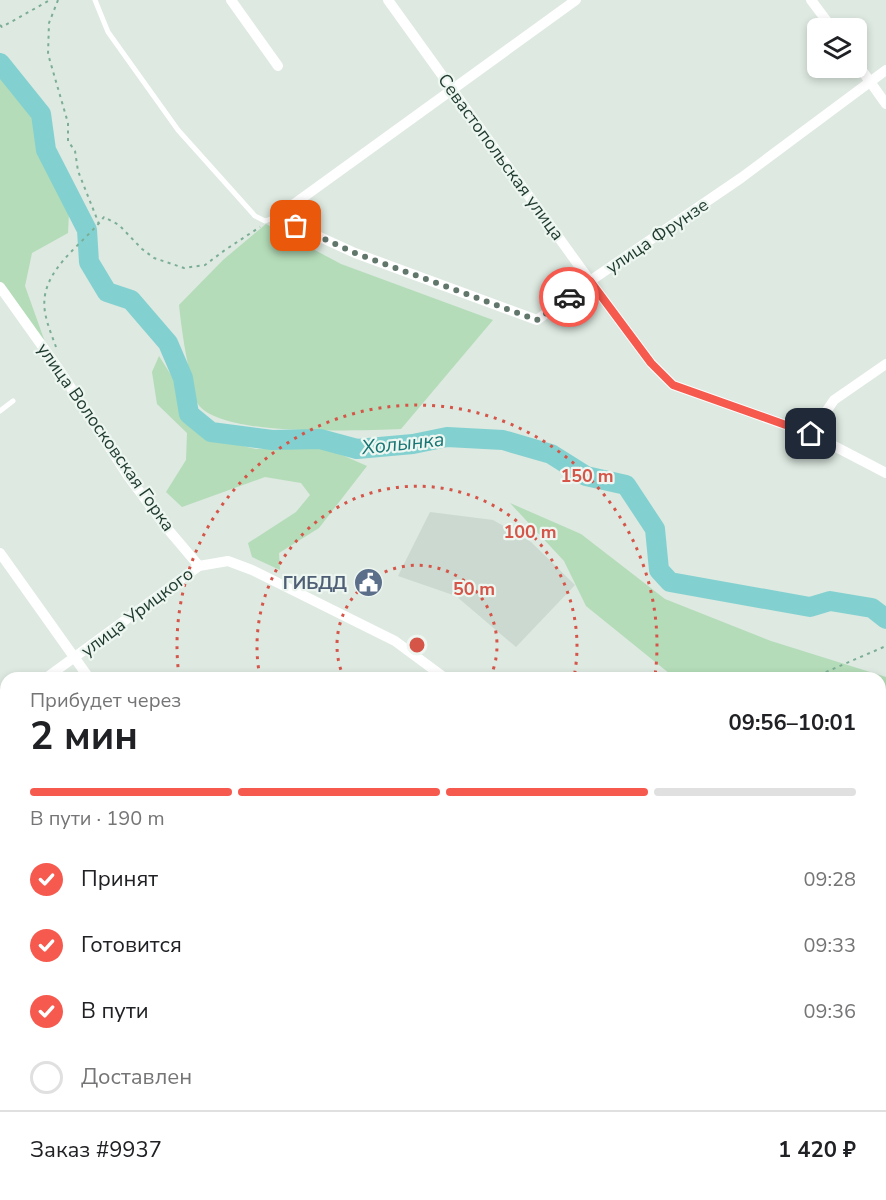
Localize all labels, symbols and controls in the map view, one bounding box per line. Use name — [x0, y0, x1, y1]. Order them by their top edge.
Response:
map controls — [807, 18, 867, 78]
button: layers — [807, 18, 867, 78]
street label: Севастопольская улица — [432, 69, 570, 245]
street label: улица Фрунзе — [601, 193, 713, 279]
pin — [270, 200, 321, 251]
icon: bag — [279, 209, 312, 242]
courier — [539, 267, 599, 327]
icon: car — [553, 281, 586, 314]
street label: улица Волосковская Горка — [32, 338, 180, 536]
pin — [785, 408, 836, 459]
icon: home — [794, 417, 827, 450]
water label: Холынка — [359, 426, 446, 461]
text: 150 m — [560, 464, 614, 488]
text: 100 m — [503, 520, 557, 544]
street label: улица Урицкого — [76, 562, 198, 662]
public building icon: ГИБДД — [352, 567, 384, 599]
place label: ГИБДД — [283, 571, 347, 595]
text: 50 m — [453, 577, 495, 601]
centre of rings — [407, 635, 427, 655]
text: Прибудет через — [30, 687, 181, 714]
text: 09:56–10:01 — [728, 708, 856, 738]
text: 2 мин — [30, 710, 138, 763]
text: В пути · 190 m — [30, 805, 165, 832]
icon: check — [30, 863, 63, 896]
text: Принят — [81, 864, 158, 894]
text: 09:28 — [803, 866, 856, 893]
icon: check — [30, 929, 63, 962]
text: Готовится — [81, 930, 182, 960]
text: 09:33 — [803, 932, 856, 959]
icon: check — [30, 995, 63, 1028]
text: В пути — [81, 996, 149, 1026]
text: 09:36 — [803, 998, 856, 1025]
text: Доставлен — [81, 1062, 192, 1092]
text: Заказ #9937 — [30, 1135, 162, 1165]
text: 1 420 ₽ — [778, 1135, 856, 1165]

